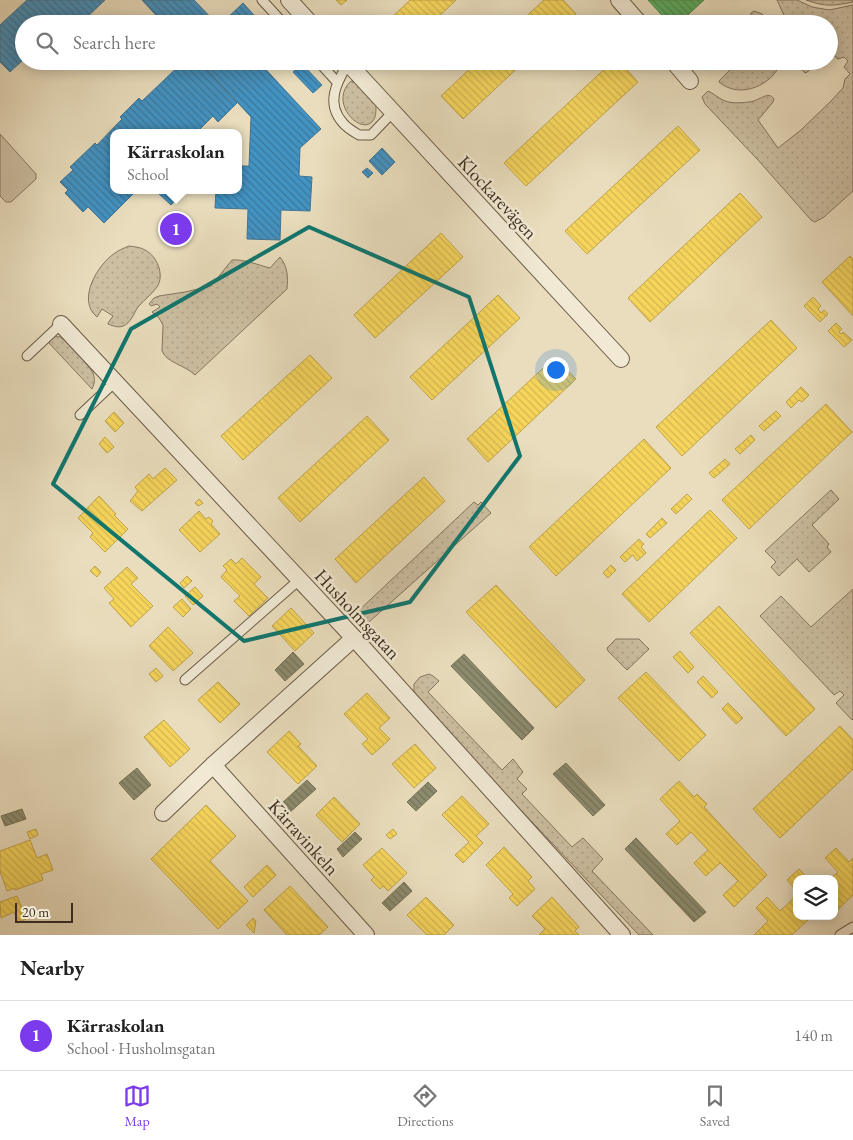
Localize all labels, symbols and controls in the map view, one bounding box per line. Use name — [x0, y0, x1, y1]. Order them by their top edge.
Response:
search box — [15, 15, 838, 70]
icon: search — [33, 29, 61, 57]
text: Search here — [73, 30, 155, 55]
popup — [110, 129, 242, 194]
text: Kärraskolan — [127, 139, 225, 164]
street label: Klockarevägen — [452, 150, 543, 245]
text: School — [127, 164, 169, 185]
pin: 1 — [160, 210, 192, 248]
your location — [543, 357, 569, 383]
street label: Husholmsgatan — [309, 564, 406, 665]
street label: Kärravinkeln — [263, 794, 344, 881]
map controls — [793, 875, 838, 920]
button: layers — [793, 875, 838, 920]
scale bar — [15, 900, 72, 923]
text: 20 m — [22, 903, 49, 921]
text: Nearby — [20, 954, 84, 981]
text: Kärraskolan — [67, 1013, 164, 1038]
text: 1 — [32, 1025, 40, 1046]
text: 140 m — [794, 1025, 833, 1046]
text: School · Husholmsgatan — [67, 1038, 215, 1059]
tab: Map — [123, 1082, 151, 1130]
tab: Directions — [397, 1082, 454, 1130]
tab: Saved — [700, 1082, 730, 1130]

